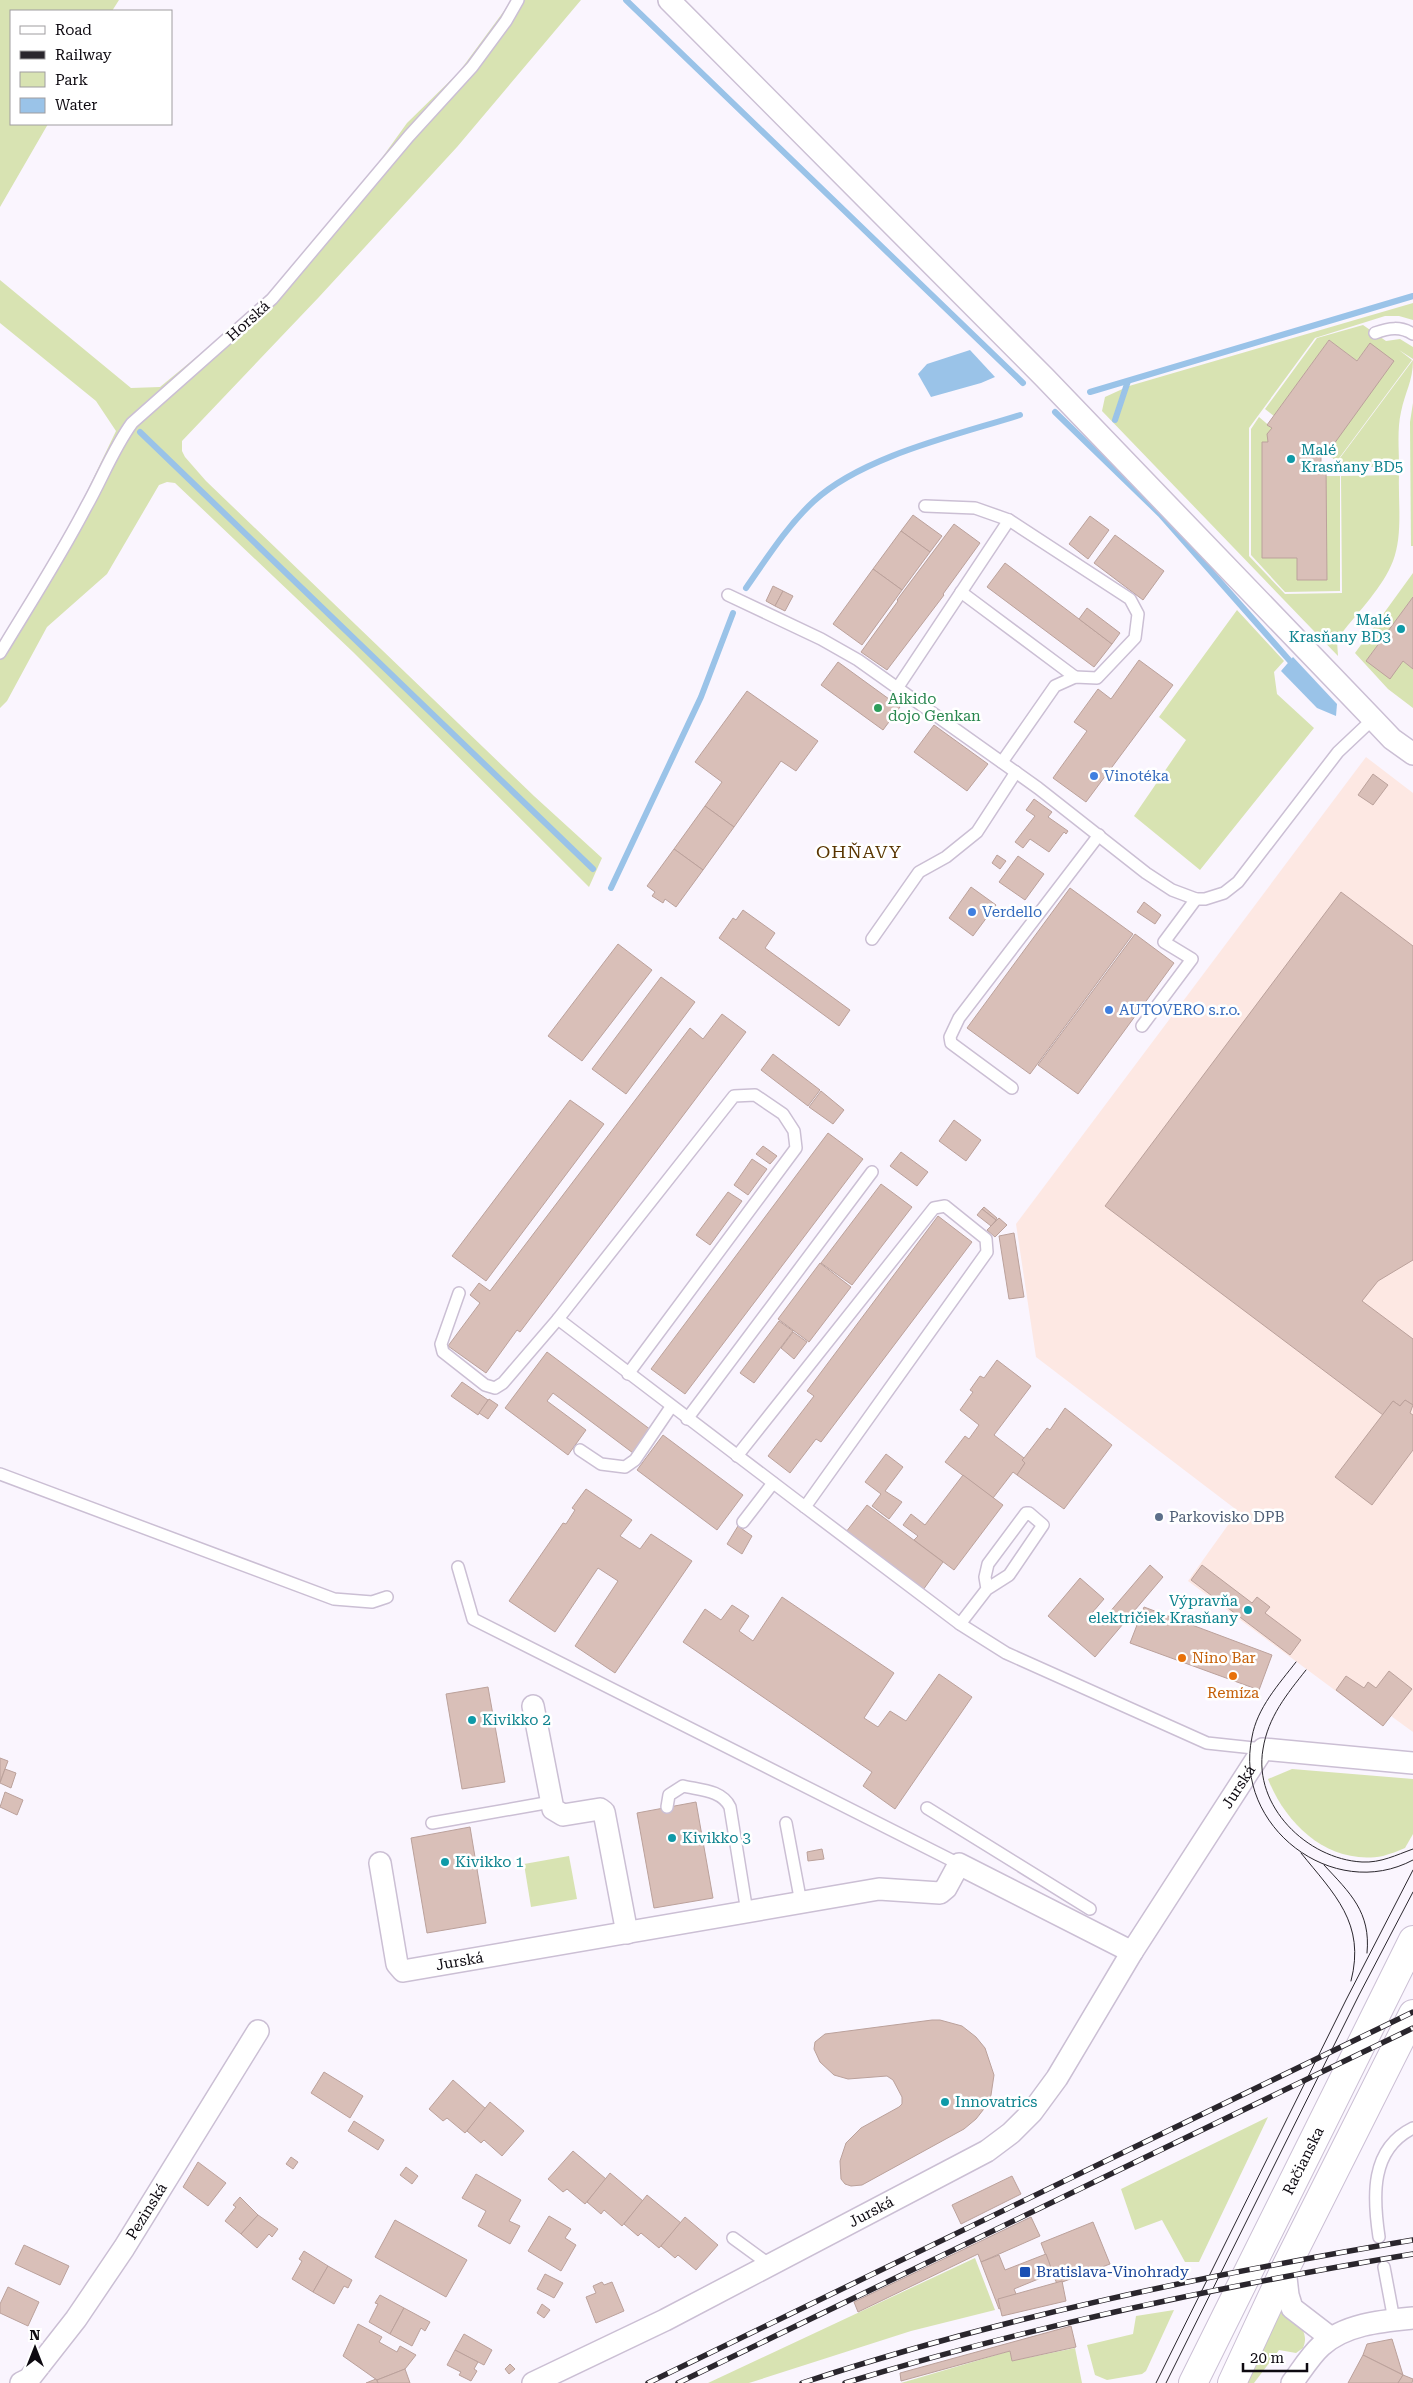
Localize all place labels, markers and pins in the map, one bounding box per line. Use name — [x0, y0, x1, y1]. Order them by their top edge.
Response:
place label: Malé Krasňany BD5 — [1301, 441, 1403, 476]
marker: Malé Krasňany BD5 — [1285, 453, 1297, 465]
place label: Malé Krasňany BD3 — [1289, 611, 1391, 646]
marker: Malé Krasňany BD3 — [1395, 623, 1407, 635]
place label: Aikido dojo Genkan — [888, 690, 981, 725]
marker: Aikido dojo Genkan — [872, 702, 884, 714]
place label: Vinotéka — [1104, 767, 1169, 785]
marker: Vinotéka — [1088, 770, 1100, 782]
place label: Verdello — [982, 903, 1042, 921]
marker: Verdello — [966, 906, 978, 918]
place label: AUTOVERO s.r.o. — [1119, 1001, 1240, 1019]
marker: AUTOVERO s.r.o. — [1103, 1004, 1115, 1016]
place label: Parkovisko DPB — [1169, 1508, 1284, 1526]
marker: Parkovisko DPB — [1153, 1511, 1165, 1523]
place label: Výpravňa električiek Krasňany — [1088, 1592, 1238, 1627]
marker: Výpravňa električiek Krasňany — [1242, 1604, 1254, 1616]
place label: Nino Bar — [1192, 1649, 1256, 1667]
marker: Nino Bar — [1176, 1652, 1188, 1664]
marker: Remíza — [1227, 1670, 1239, 1682]
place label: Remíza — [1207, 1684, 1259, 1702]
place label: Kivikko 2 — [482, 1711, 551, 1729]
marker: Kivikko 2 — [466, 1714, 478, 1726]
place label: Kivikko 3 — [682, 1829, 751, 1847]
marker: Kivikko 3 — [666, 1832, 678, 1844]
place label: Kivikko 1 — [455, 1853, 524, 1871]
marker: Kivikko 1 — [439, 1856, 451, 1868]
place label: Innovatrics — [955, 2093, 1037, 2111]
marker: Innovatrics — [939, 2096, 951, 2108]
place label: Bratislava-Vinohrady — [1036, 2263, 1189, 2281]
marker: Bratislava-Vinohrady — [1018, 2265, 1032, 2279]

